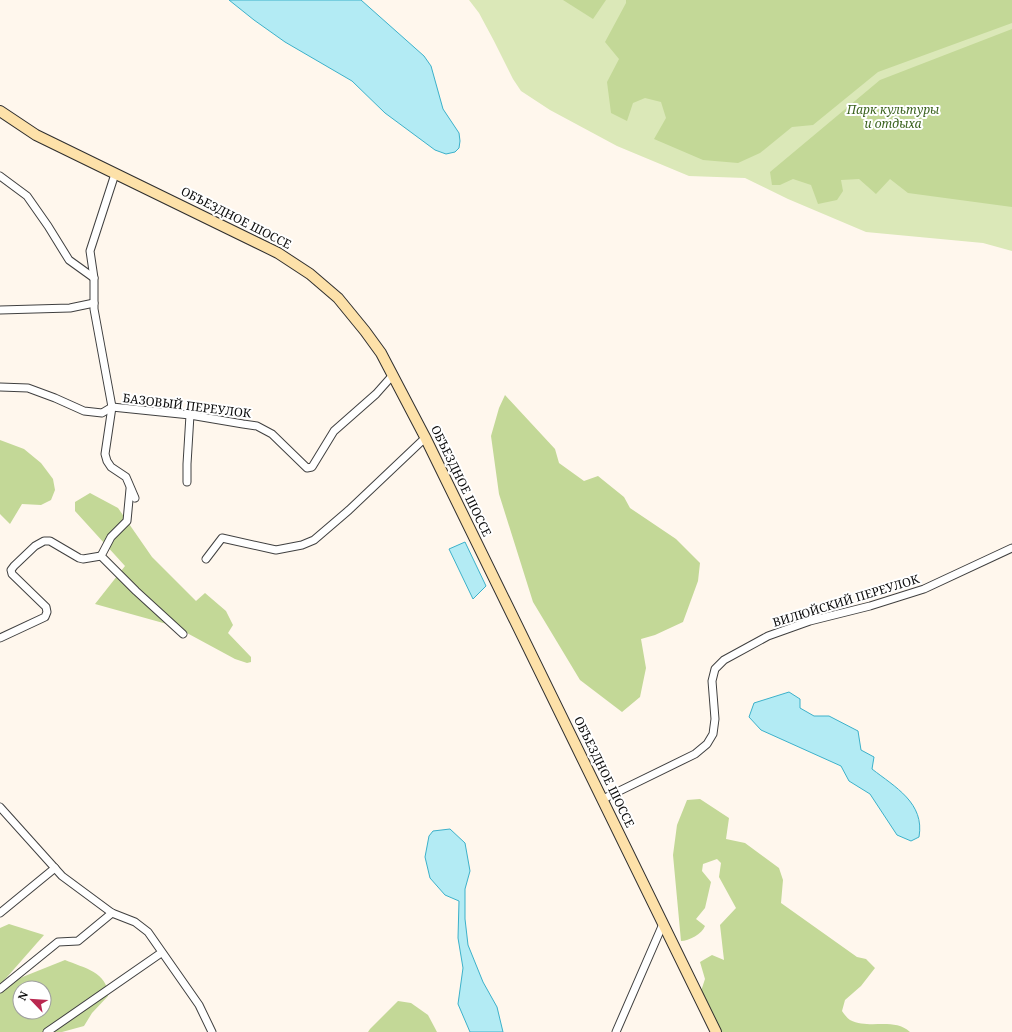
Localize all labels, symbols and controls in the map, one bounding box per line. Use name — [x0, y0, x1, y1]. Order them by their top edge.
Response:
park label: Парк культуры и отдыха — [846, 101, 939, 132]
street label: ОБЪЕЗДНОЕ ШОССЕ — [178, 182, 294, 253]
street label: БАЗОВЫЙ ПЕРЕУЛОК — [122, 389, 253, 422]
street label: ОБЪЕЗДНОЕ ШОССЕ — [427, 422, 496, 539]
street label: ВИЛЮЙСКИЙ ПЕРЕУЛОК — [771, 570, 922, 631]
street label: ОБЪЕЗДНОЕ ШОССЕ — [570, 713, 639, 830]
north arrow — [12, 980, 52, 1020]
text: N — [14, 988, 31, 1003]

